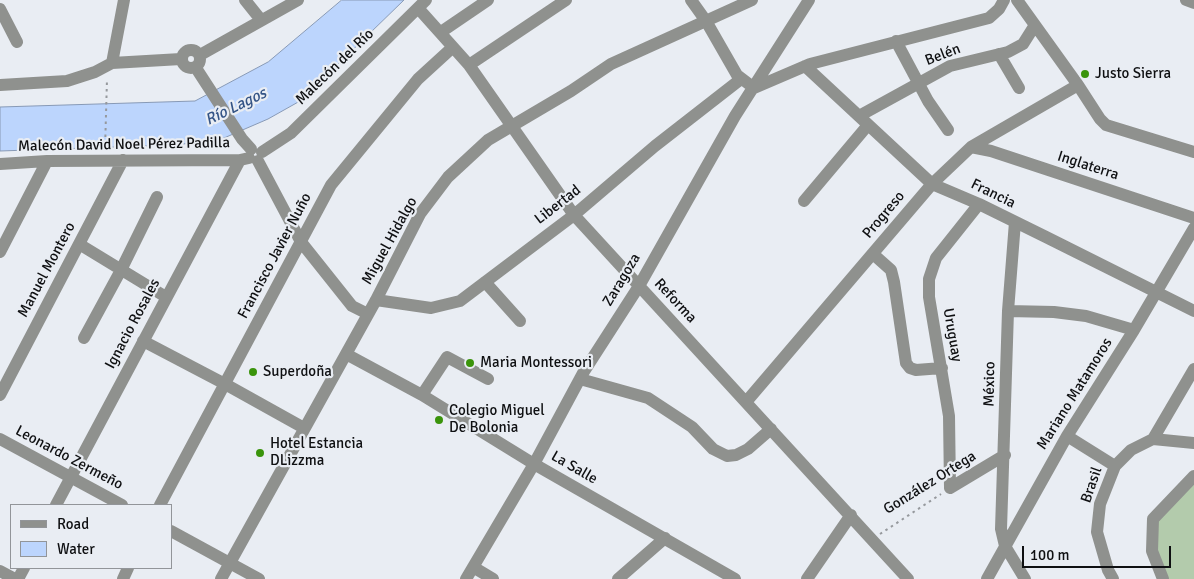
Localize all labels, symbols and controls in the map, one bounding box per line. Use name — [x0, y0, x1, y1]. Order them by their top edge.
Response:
street label: Malecón del Río — [292, 25, 378, 109]
street label: Belén — [923, 40, 963, 70]
place label: Justo Sierra — [1095, 65, 1171, 83]
marker: Justo Sierra — [1079, 68, 1091, 80]
water label: Río Lagos — [202, 84, 270, 130]
street label: Malecón David Noel Pérez Padilla — [18, 134, 230, 156]
street label: Inglaterra — [1055, 148, 1121, 184]
street label: Francia — [968, 175, 1018, 213]
street label: Libertad — [531, 181, 585, 229]
street label: Progreso — [859, 188, 909, 242]
street label: Francisco Javier Nuño — [234, 190, 316, 322]
street label: Miguel Hidalgo — [359, 194, 421, 288]
street label: Manuel Montero — [14, 219, 80, 321]
street label: Zaragoza — [599, 250, 645, 310]
street label: Reforma — [650, 275, 700, 327]
street label: Ignacio Rosales — [102, 276, 164, 372]
street label: Uruguay — [938, 307, 966, 363]
street label: Mariano Matamoros — [1033, 335, 1117, 453]
place label: Maria Montessori — [480, 354, 592, 372]
marker: Maria Montessori — [464, 357, 476, 369]
street label: México — [981, 361, 999, 407]
place label: Superdoña — [263, 363, 332, 381]
marker: Superdoña — [247, 366, 259, 378]
place label: Colegio Miguel De Bolonia — [449, 402, 545, 437]
marker: Colegio Miguel De Bolonia — [433, 414, 445, 426]
street label: Leonardo Zermeño — [12, 422, 126, 494]
place label: Hotel Estancia DLizzma — [270, 435, 363, 470]
marker: Hotel Estancia DLizzma — [254, 447, 266, 459]
street label: González Ortega — [880, 447, 980, 519]
street label: La Salle — [548, 448, 600, 488]
street label: Brasil — [1077, 465, 1107, 505]
legend — [10, 504, 172, 569]
text: Road — [57, 515, 89, 533]
scale bar — [1024, 536, 1173, 568]
text: Water — [57, 540, 95, 558]
text: 100 m — [1030, 546, 1070, 564]

